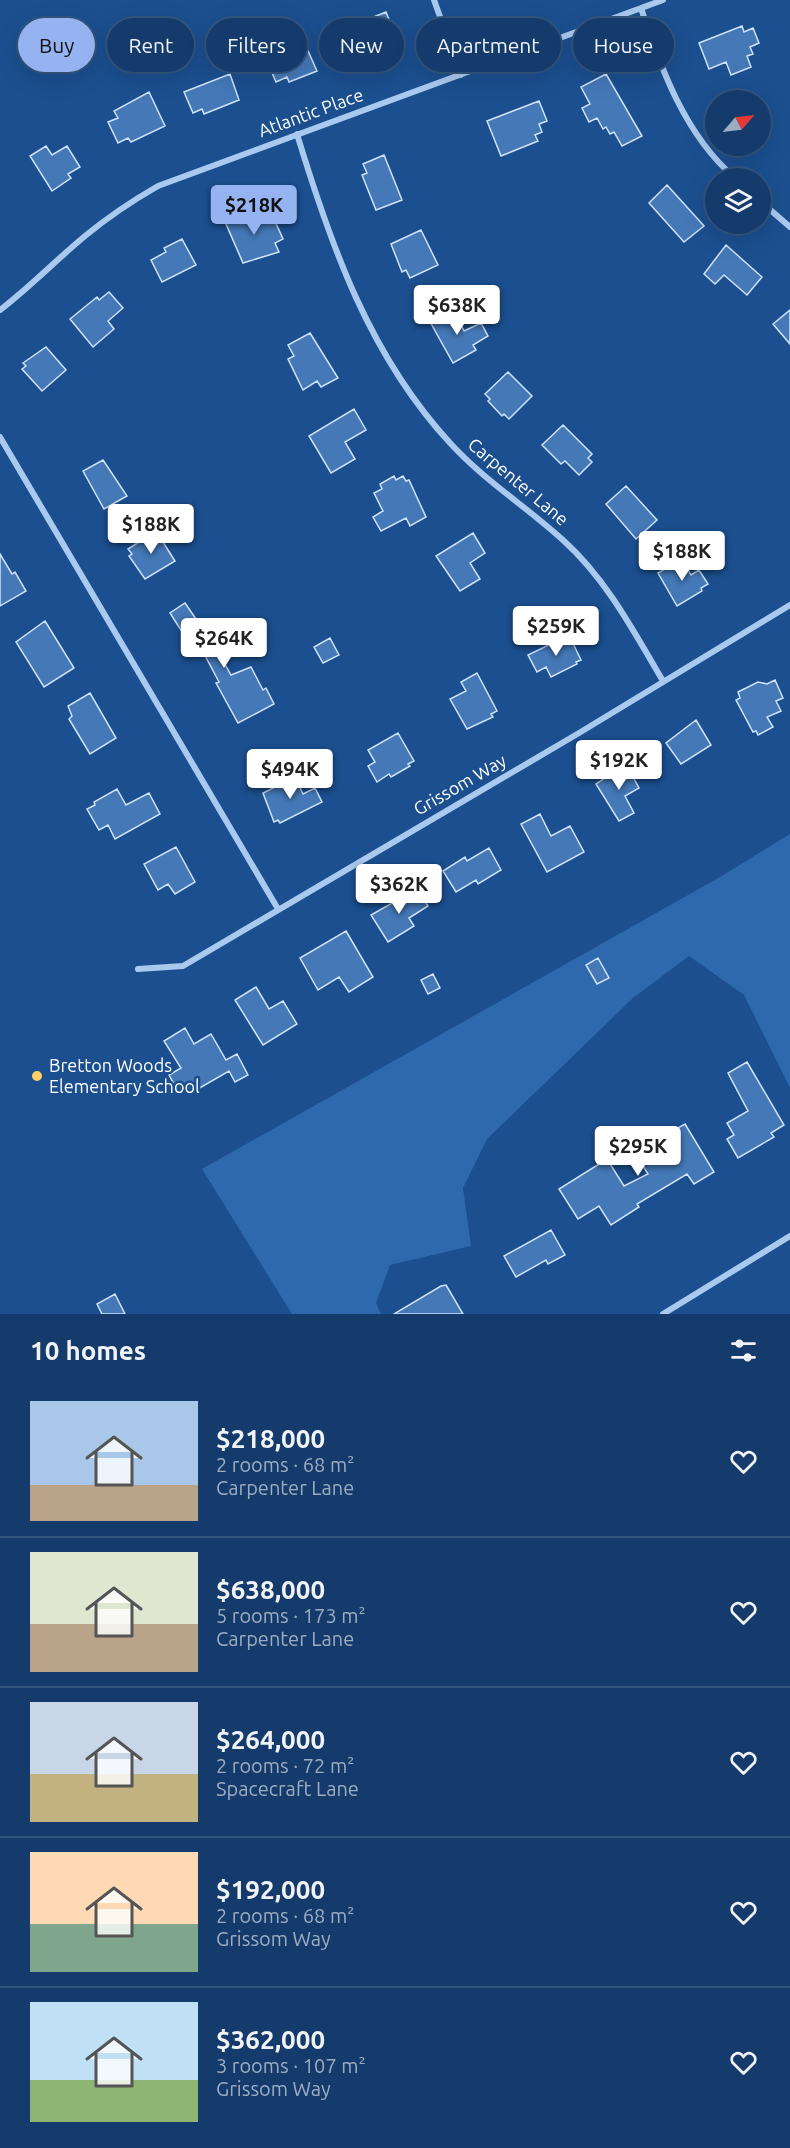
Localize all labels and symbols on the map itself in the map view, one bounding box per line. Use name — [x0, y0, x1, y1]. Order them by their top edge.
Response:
street label: Atlantic Place — [256, 84, 366, 140]
north arrow — [705, 90, 771, 156]
pin: $218K — [212, 185, 296, 236]
pin: $638K — [415, 285, 499, 336]
street label: Carpenter Lane — [465, 434, 573, 529]
pin: $188K — [109, 504, 193, 555]
pin: $188K — [640, 531, 724, 582]
pin: $259K — [514, 606, 598, 657]
pin: $264K — [182, 618, 266, 669]
pin: $192K — [577, 740, 661, 791]
pin: $494K — [248, 749, 332, 800]
street label: Grissom Way — [410, 750, 509, 819]
pin: $362K — [357, 864, 441, 915]
place label: Bretton Woods Elementary School — [49, 1055, 200, 1096]
marker: Bretton Woods Elementary School — [30, 1069, 44, 1083]
pin: $295K — [596, 1126, 680, 1177]

